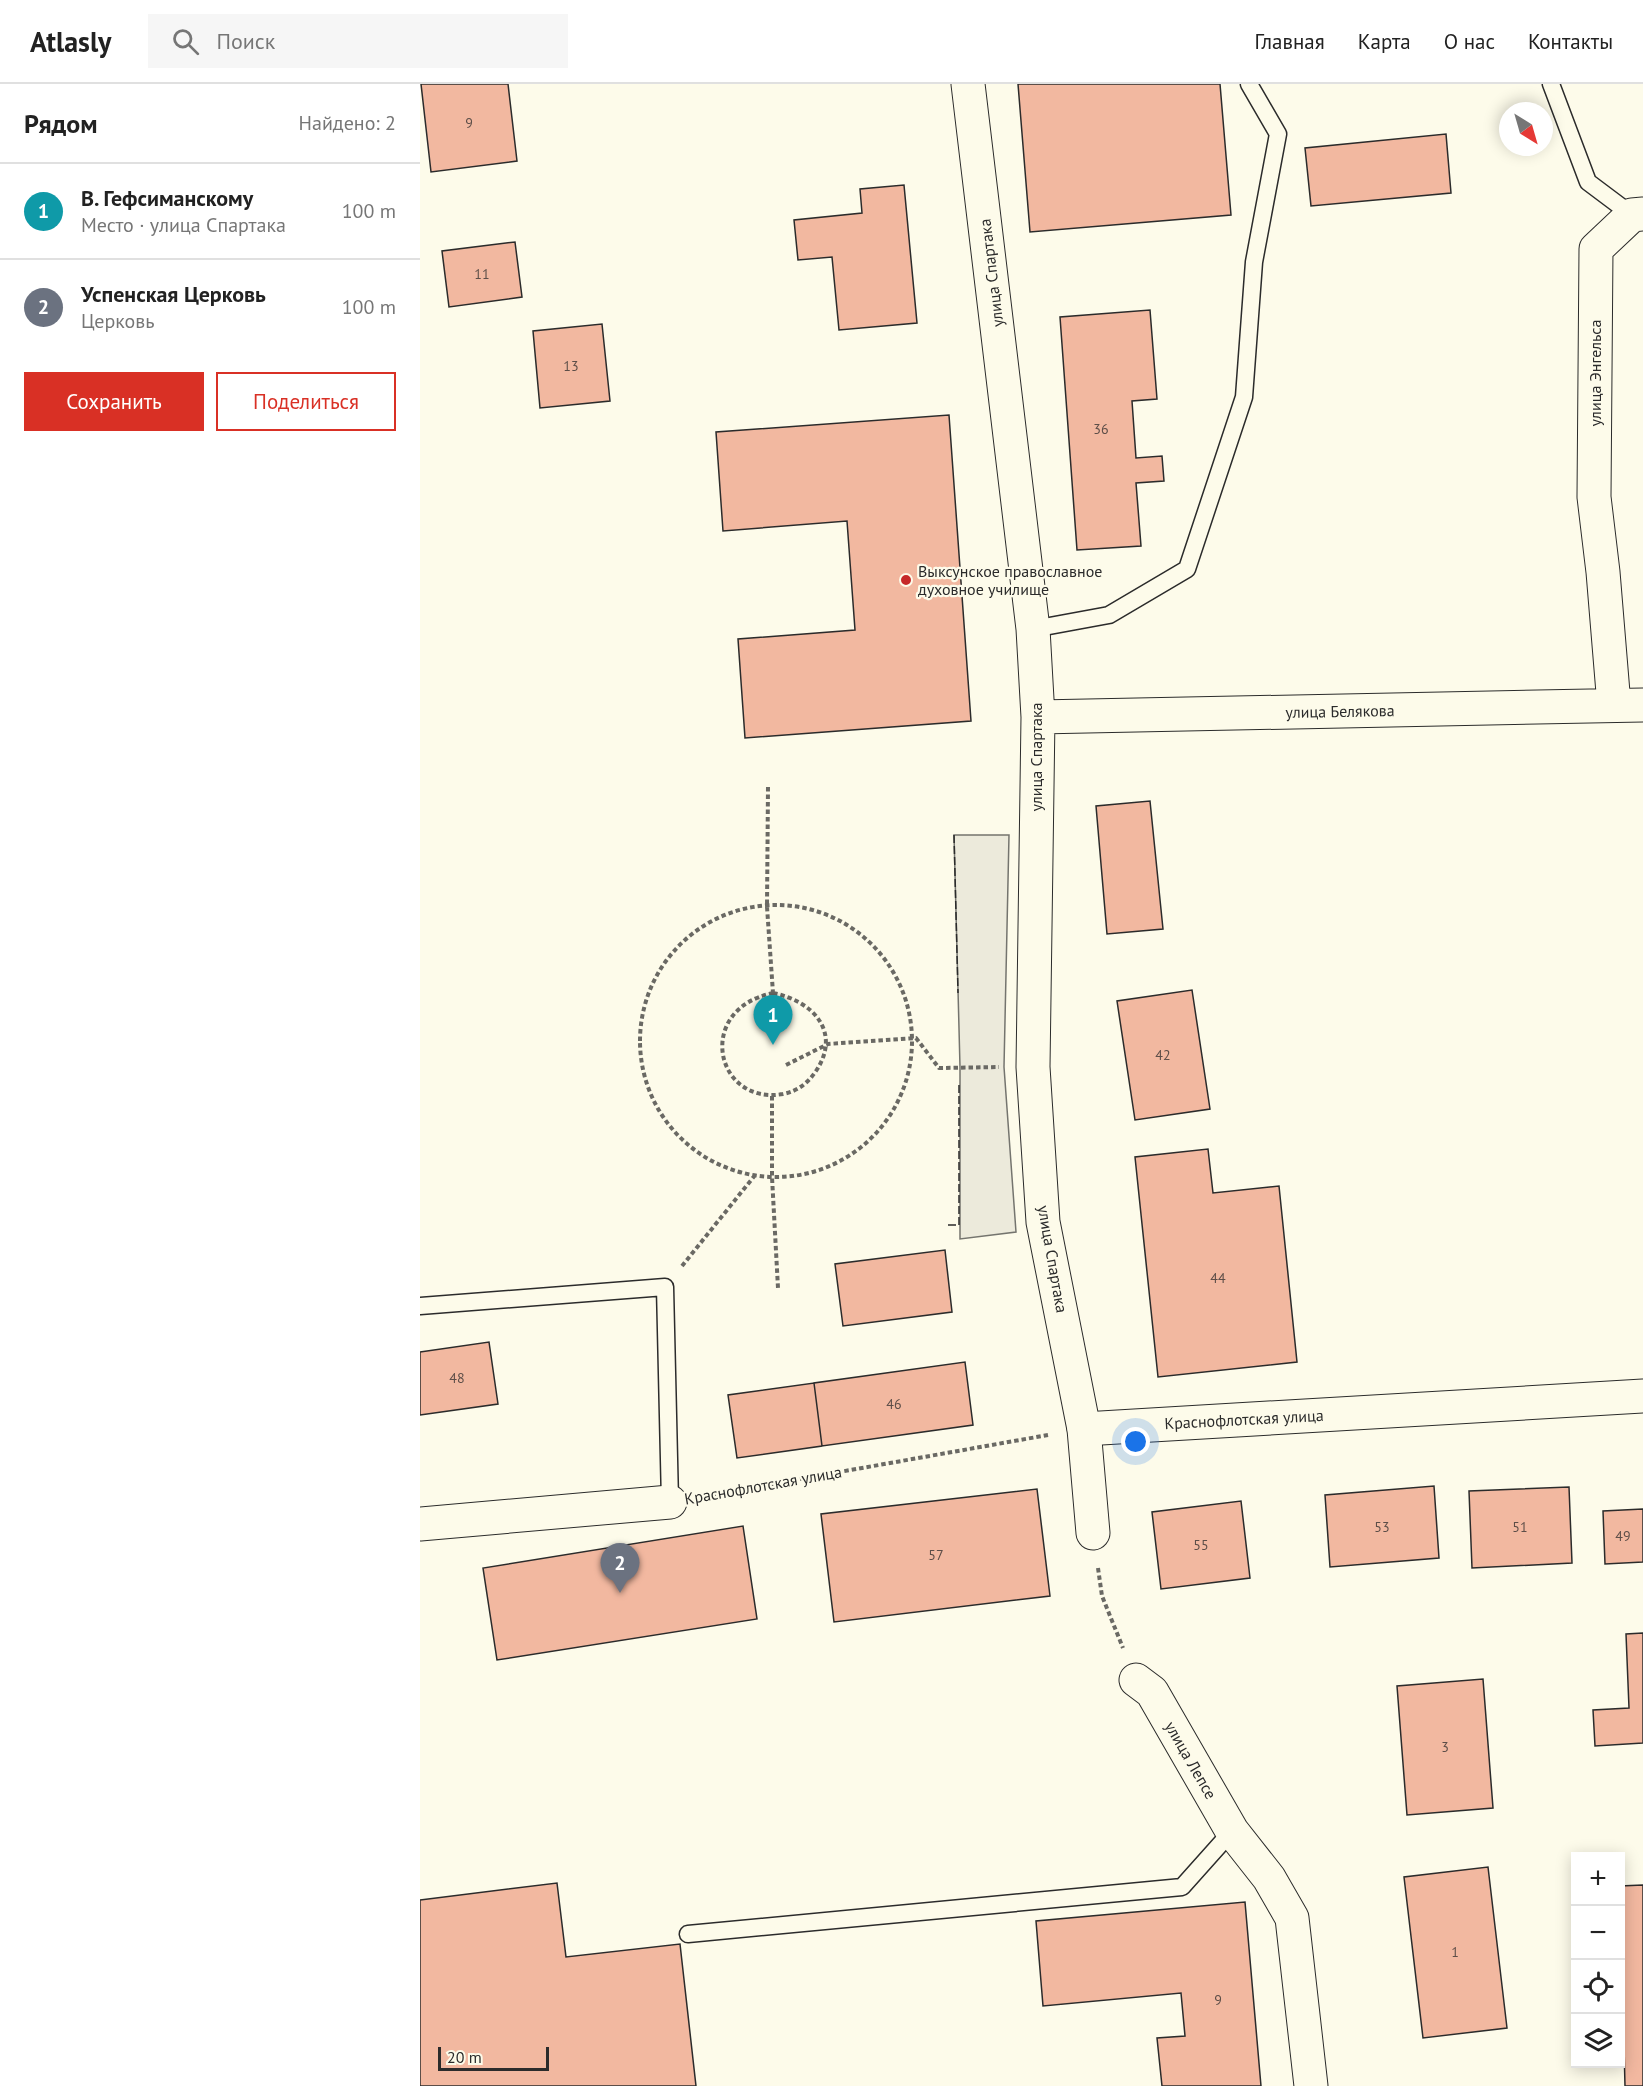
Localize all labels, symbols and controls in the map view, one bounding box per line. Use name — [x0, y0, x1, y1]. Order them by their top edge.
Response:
search box — [148, 14, 568, 68]
text: Atlasly — [30, 23, 112, 60]
icon: search — [169, 25, 202, 58]
text: Поиск — [217, 27, 275, 55]
text: Главная — [1254, 28, 1325, 55]
text: Карта — [1358, 28, 1411, 55]
text: О нас — [1444, 28, 1495, 55]
text: Контакты — [1528, 28, 1613, 55]
north arrow — [1499, 102, 1553, 156]
text: Рядом — [24, 107, 98, 140]
text: Найдено: 2 — [299, 110, 396, 136]
house number: 9 — [465, 114, 473, 132]
text: В. Гефсиманскому — [81, 184, 253, 212]
text: 1 — [38, 198, 49, 224]
text: 100 m — [342, 198, 396, 224]
text: Место · улица Спартака — [81, 212, 286, 238]
street label: улица Спартака — [974, 218, 1008, 328]
house number: 11 — [474, 265, 490, 283]
text: Успенская Церковь — [81, 280, 266, 308]
text: 2 — [38, 294, 49, 320]
text: 100 m — [342, 294, 396, 320]
text: Церковь — [81, 308, 155, 334]
street label: улица Энгельса — [1585, 320, 1605, 426]
house number: 13 — [563, 357, 579, 375]
button: Сохранить — [24, 372, 204, 431]
button: Поделиться — [216, 372, 396, 431]
house number: 36 — [1093, 420, 1109, 438]
place label: Выксунское православное духовное училище — [918, 561, 1102, 599]
marker: Выксунское православное духовное училище — [899, 573, 913, 587]
street label: улица Белякова — [1285, 700, 1395, 722]
street label: улица Спартака — [1026, 703, 1046, 811]
pin: 1 — [754, 996, 792, 1045]
house number: 42 — [1155, 1046, 1171, 1064]
street label: улица Спартака — [1034, 1204, 1072, 1314]
house number: 44 — [1210, 1269, 1226, 1287]
house number: 48 — [449, 1369, 465, 1387]
house number: 46 — [886, 1395, 902, 1413]
street label: Краснофлотская улица — [1164, 1405, 1324, 1433]
your location — [1121, 1427, 1150, 1456]
street label: Краснофлотская улица — [683, 1461, 843, 1509]
house number: 53 — [1374, 1518, 1390, 1536]
house number: 51 — [1512, 1518, 1528, 1536]
house number: 49 — [1615, 1527, 1631, 1545]
house number: 55 — [1193, 1536, 1209, 1554]
pin: 2 — [600, 1544, 640, 1593]
house number: 57 — [928, 1546, 944, 1564]
street label: улица Лепсе — [1161, 1718, 1221, 1802]
house number: 3 — [1441, 1738, 1449, 1756]
map controls — [1571, 1852, 1625, 2068]
button: + — [1571, 1852, 1625, 1906]
button: − — [1571, 1906, 1625, 1960]
house number: 1 — [1451, 1943, 1459, 1961]
button: locate — [1571, 1960, 1625, 2014]
house number: 9 — [1214, 1991, 1222, 2009]
button: layers — [1571, 2014, 1625, 2068]
scale bar — [438, 2044, 549, 2072]
text: 20 m — [447, 2047, 482, 2067]

